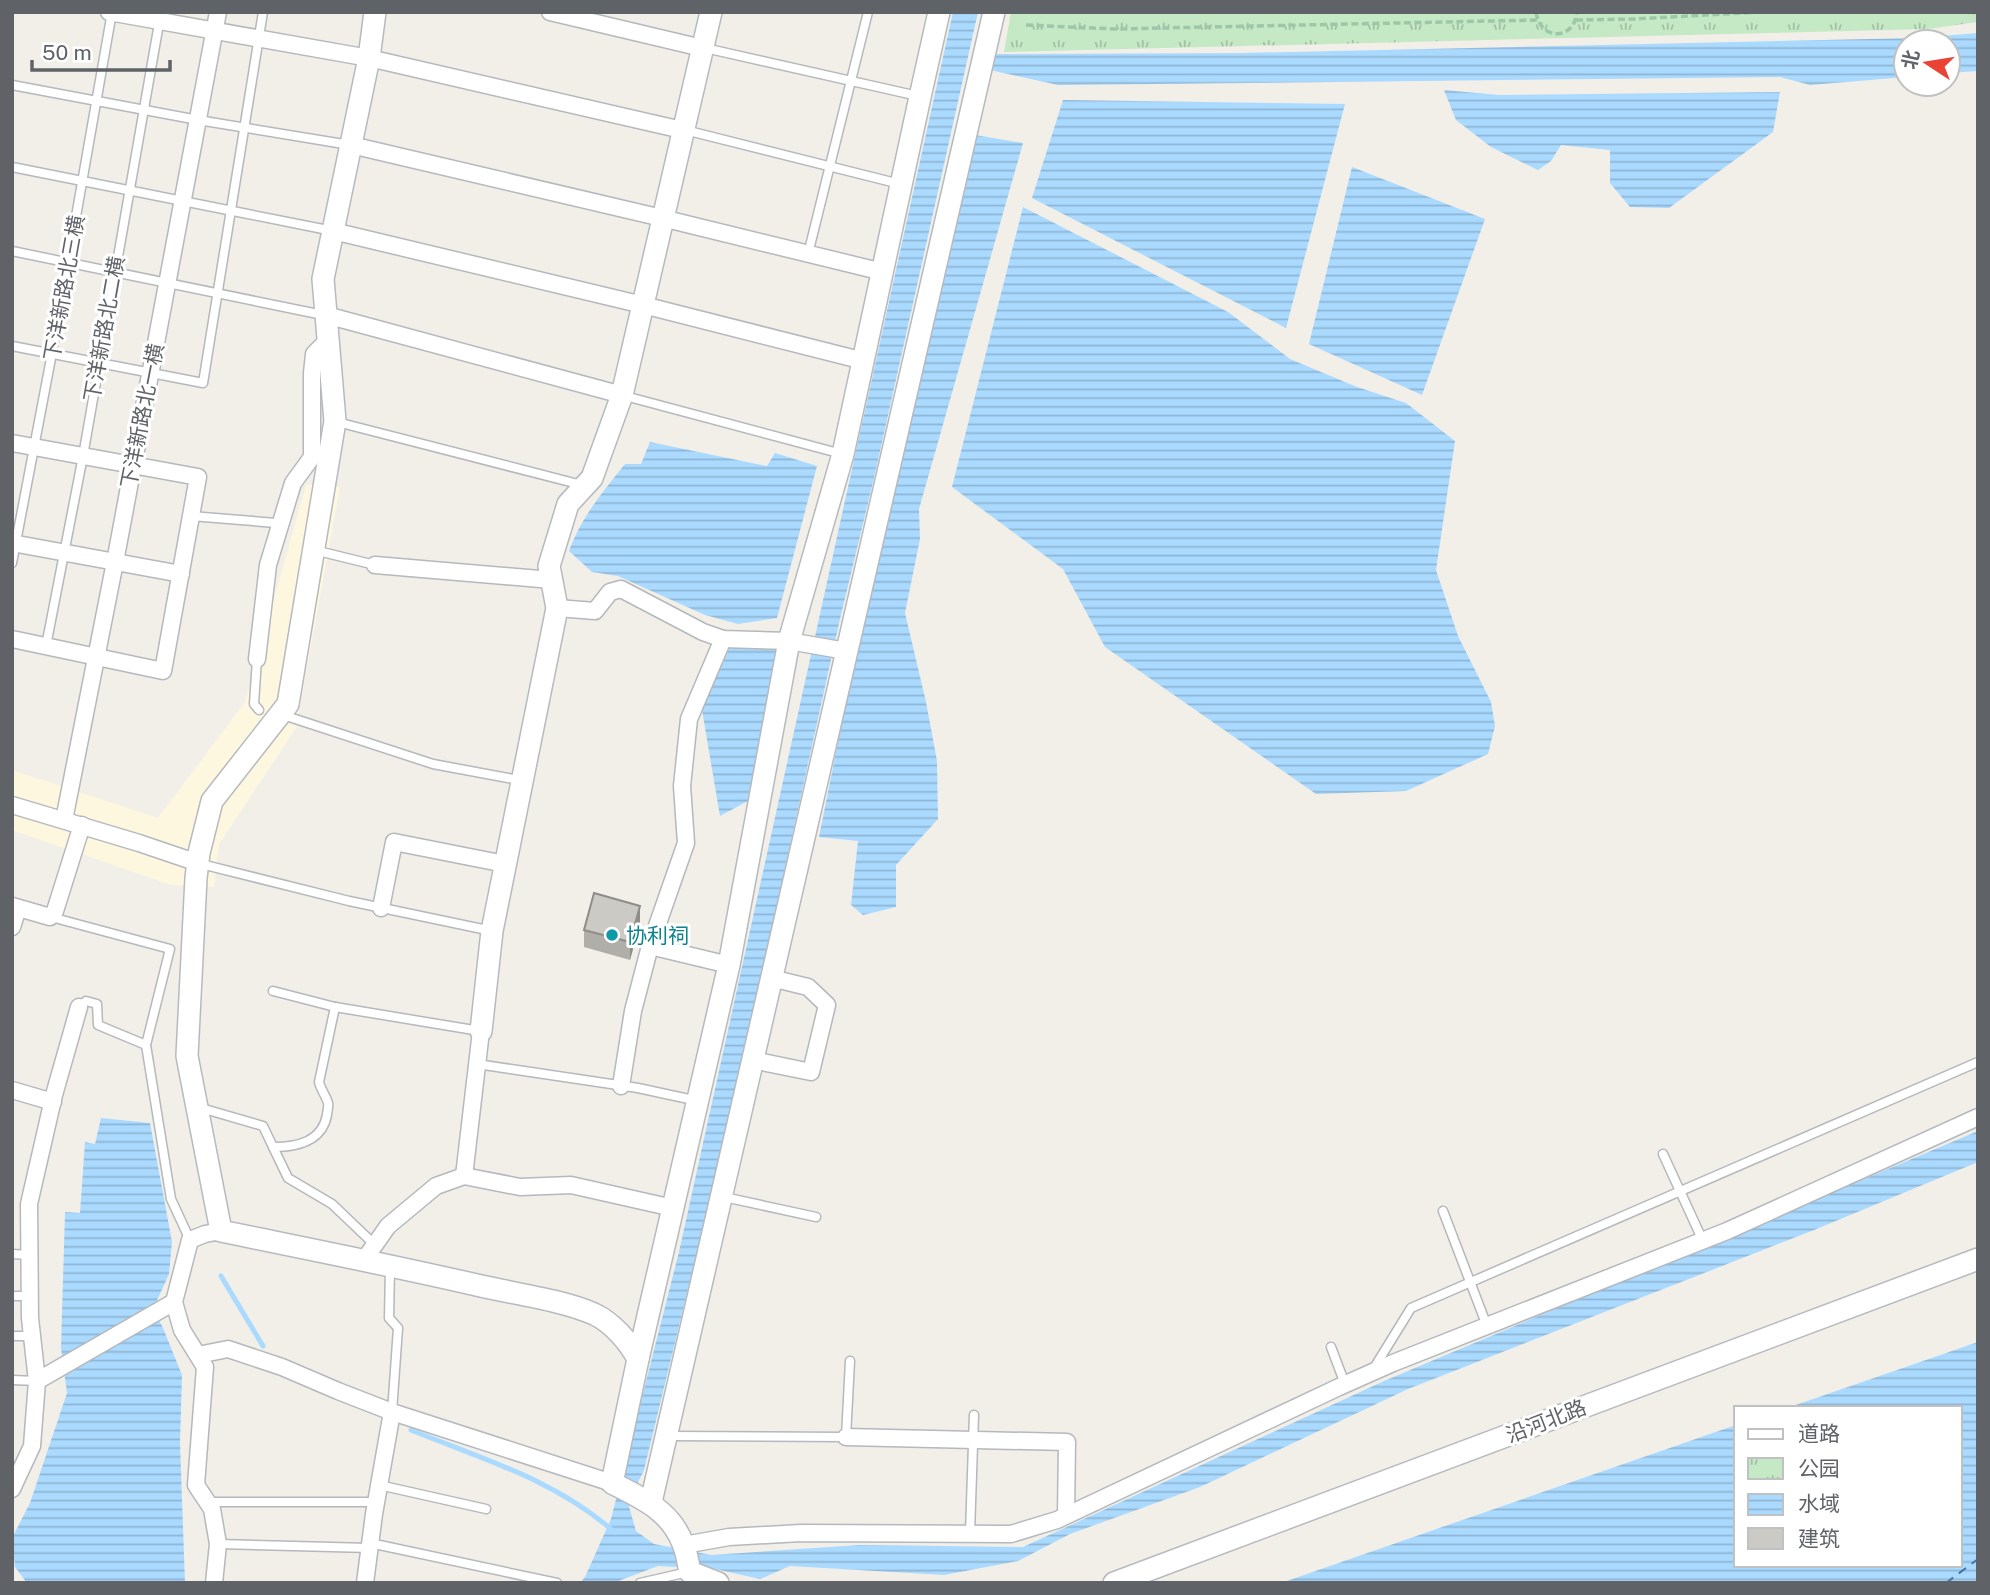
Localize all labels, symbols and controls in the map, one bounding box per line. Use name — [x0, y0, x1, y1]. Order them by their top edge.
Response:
scale bar — [32, 28, 170, 72]
north arrow — [1892, 28, 1962, 98]
text: 50 m — [42, 40, 92, 65]
text: 北 — [1898, 48, 1923, 71]
street label: 下洋新路北三横 — [39, 213, 89, 363]
street label: 下洋新路北二横 — [79, 254, 129, 404]
street label: 下洋新路北一横 — [116, 341, 168, 491]
place label: 协利祠 — [626, 923, 689, 948]
marker: 协利祠 — [604, 927, 620, 943]
street label: 沿河北路 — [1502, 1394, 1590, 1448]
legend — [1734, 1406, 1962, 1567]
text: 道路 — [1798, 1421, 1840, 1446]
text: 公园 — [1798, 1456, 1840, 1481]
text: 水域 — [1798, 1491, 1840, 1516]
text: 建筑 — [1798, 1526, 1840, 1551]

